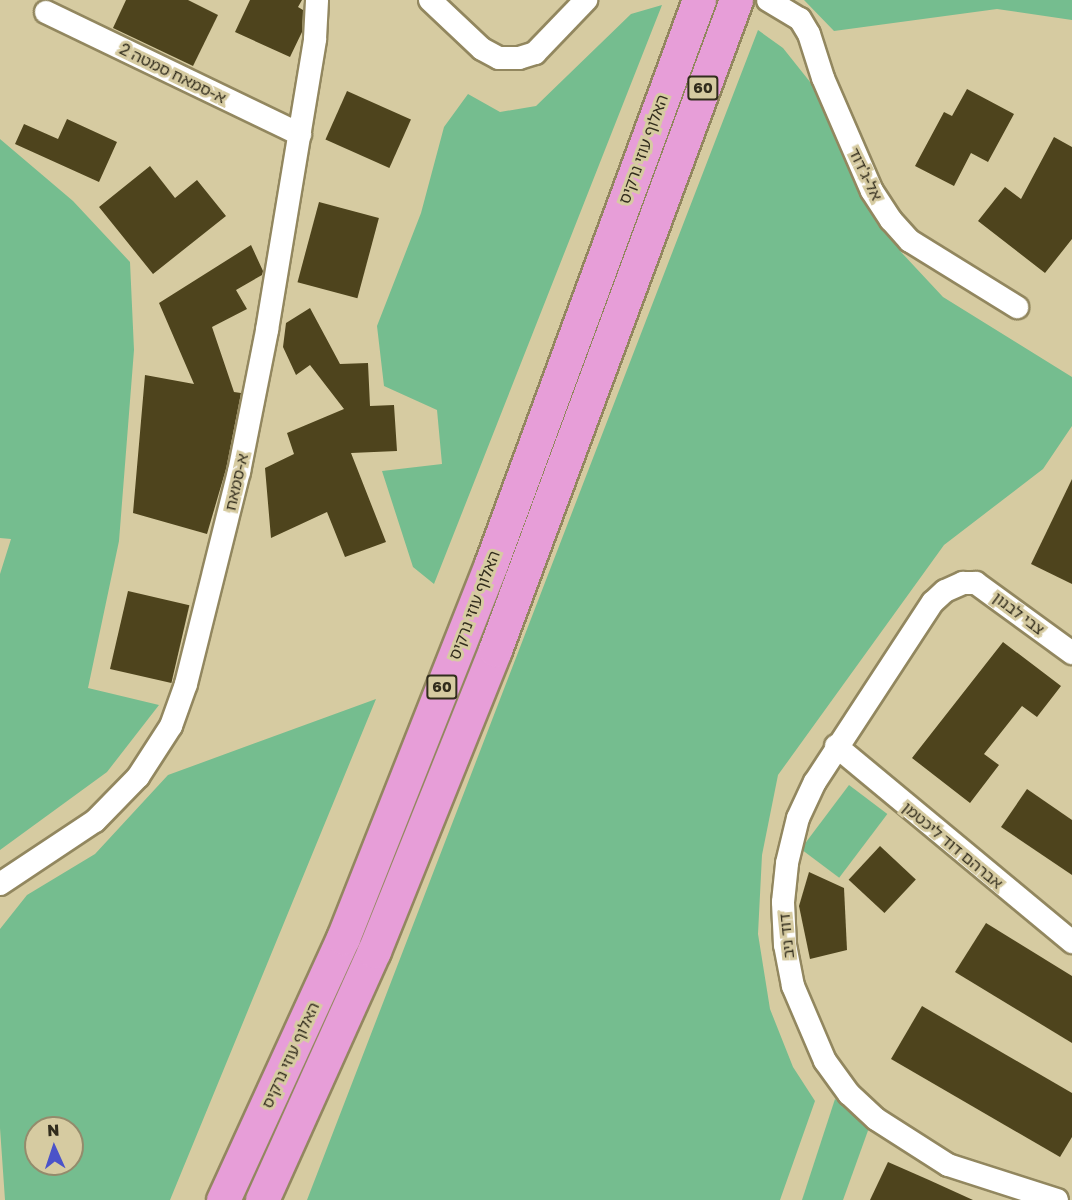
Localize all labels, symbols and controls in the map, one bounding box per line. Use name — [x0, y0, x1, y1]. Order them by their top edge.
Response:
street label: א-סמאח סמטה 2 — [117, 39, 229, 107]
road number: 60 — [686, 76, 720, 100]
street label: האלוף עוזי נרקיס — [614, 92, 672, 206]
street label: אל-ג'דוד — [845, 145, 887, 203]
street label: א-סמאח — [220, 452, 252, 512]
street label: האלוף עוזי נרקיס — [444, 548, 504, 662]
street label: צבי לבנון — [990, 587, 1048, 639]
road number: 60 — [426, 675, 458, 699]
street label: אברהם דוד ליכטמן — [899, 797, 1007, 893]
street label: דוד ניב — [774, 913, 798, 959]
street label: האלוף עוזי נרקיס — [257, 999, 323, 1111]
north arrow — [24, 1116, 84, 1176]
text: N — [47, 1120, 60, 1140]

